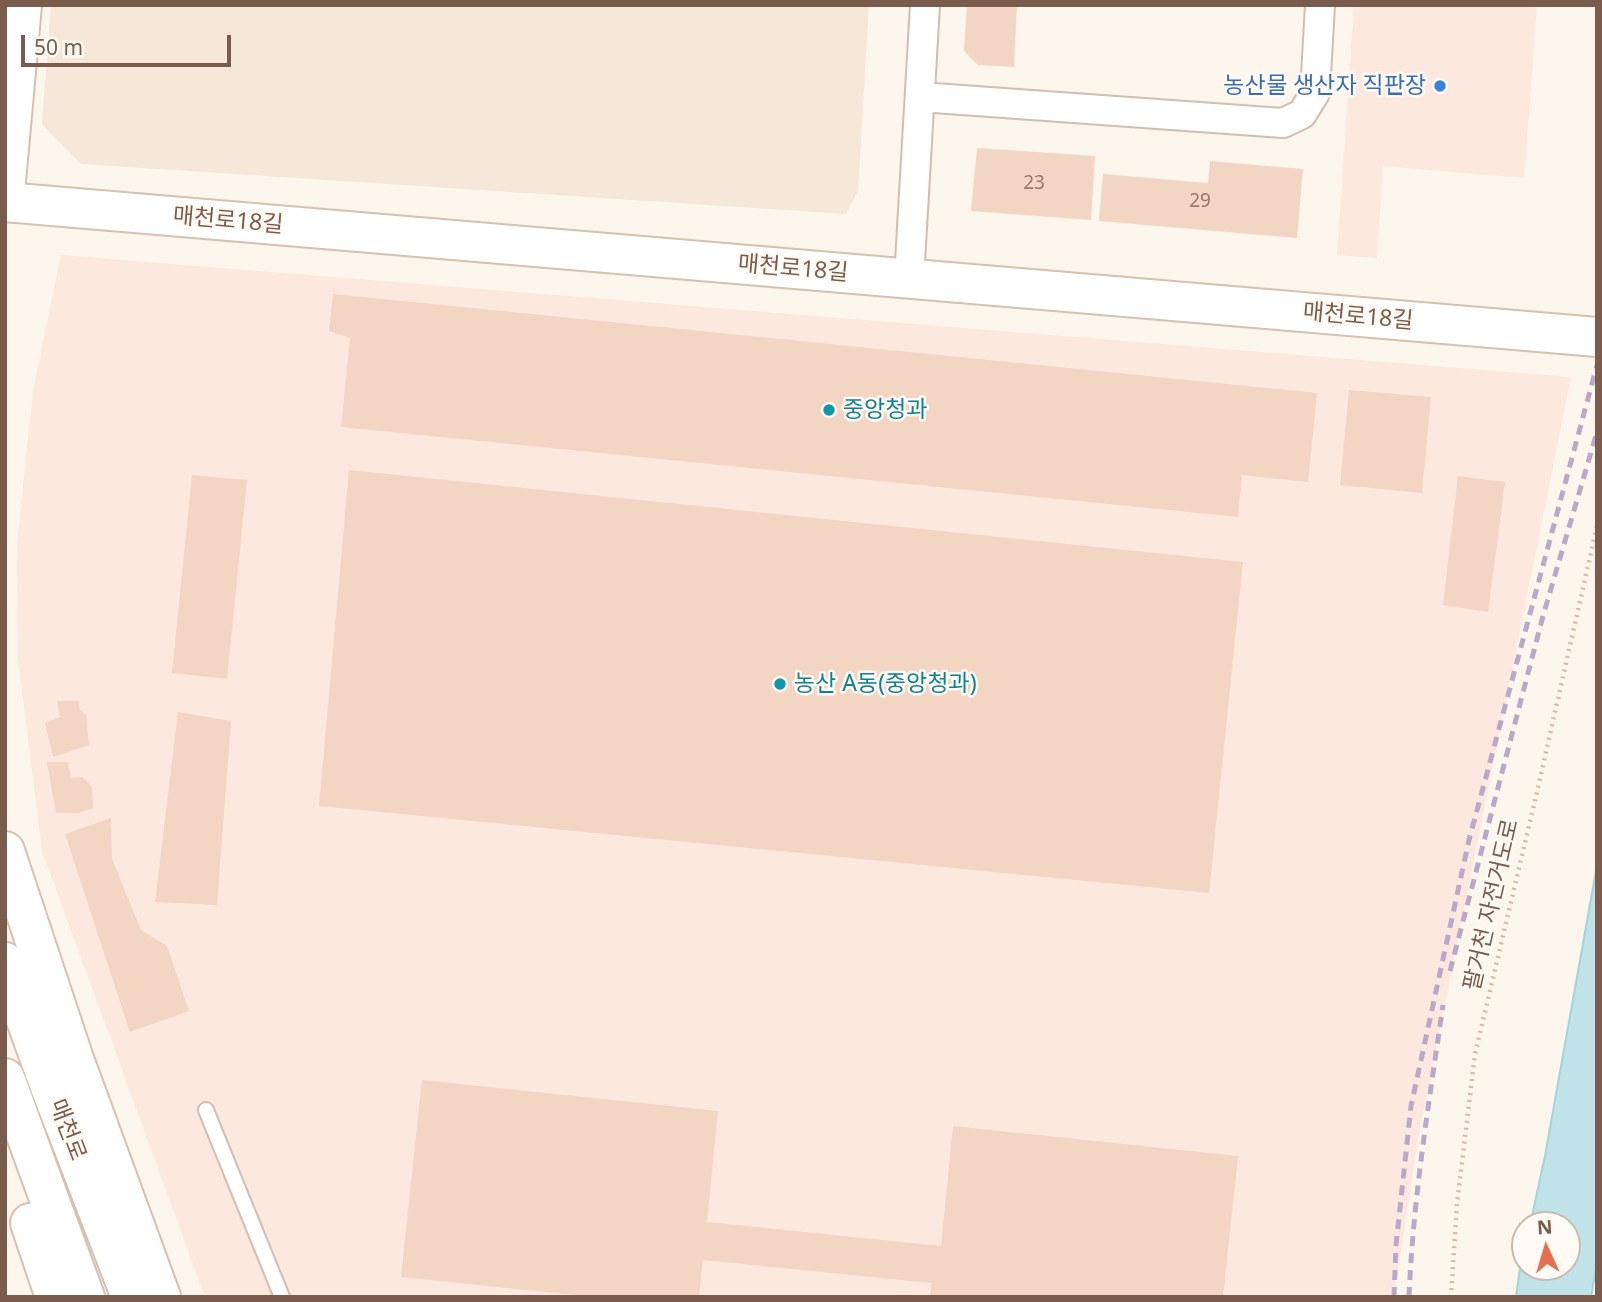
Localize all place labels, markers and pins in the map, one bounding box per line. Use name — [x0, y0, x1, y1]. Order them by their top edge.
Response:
place label: 농산물 생산자 직판장 — [1224, 72, 1426, 100]
marker: 농산물 생산자 직판장 — [1432, 78, 1448, 94]
place label: 중앙청과 — [843, 396, 928, 424]
marker: 중앙청과 — [821, 402, 837, 418]
place label: 농산 A동(중앙청과) — [794, 670, 977, 698]
marker: 농산 A동(중앙청과) — [772, 676, 788, 692]

